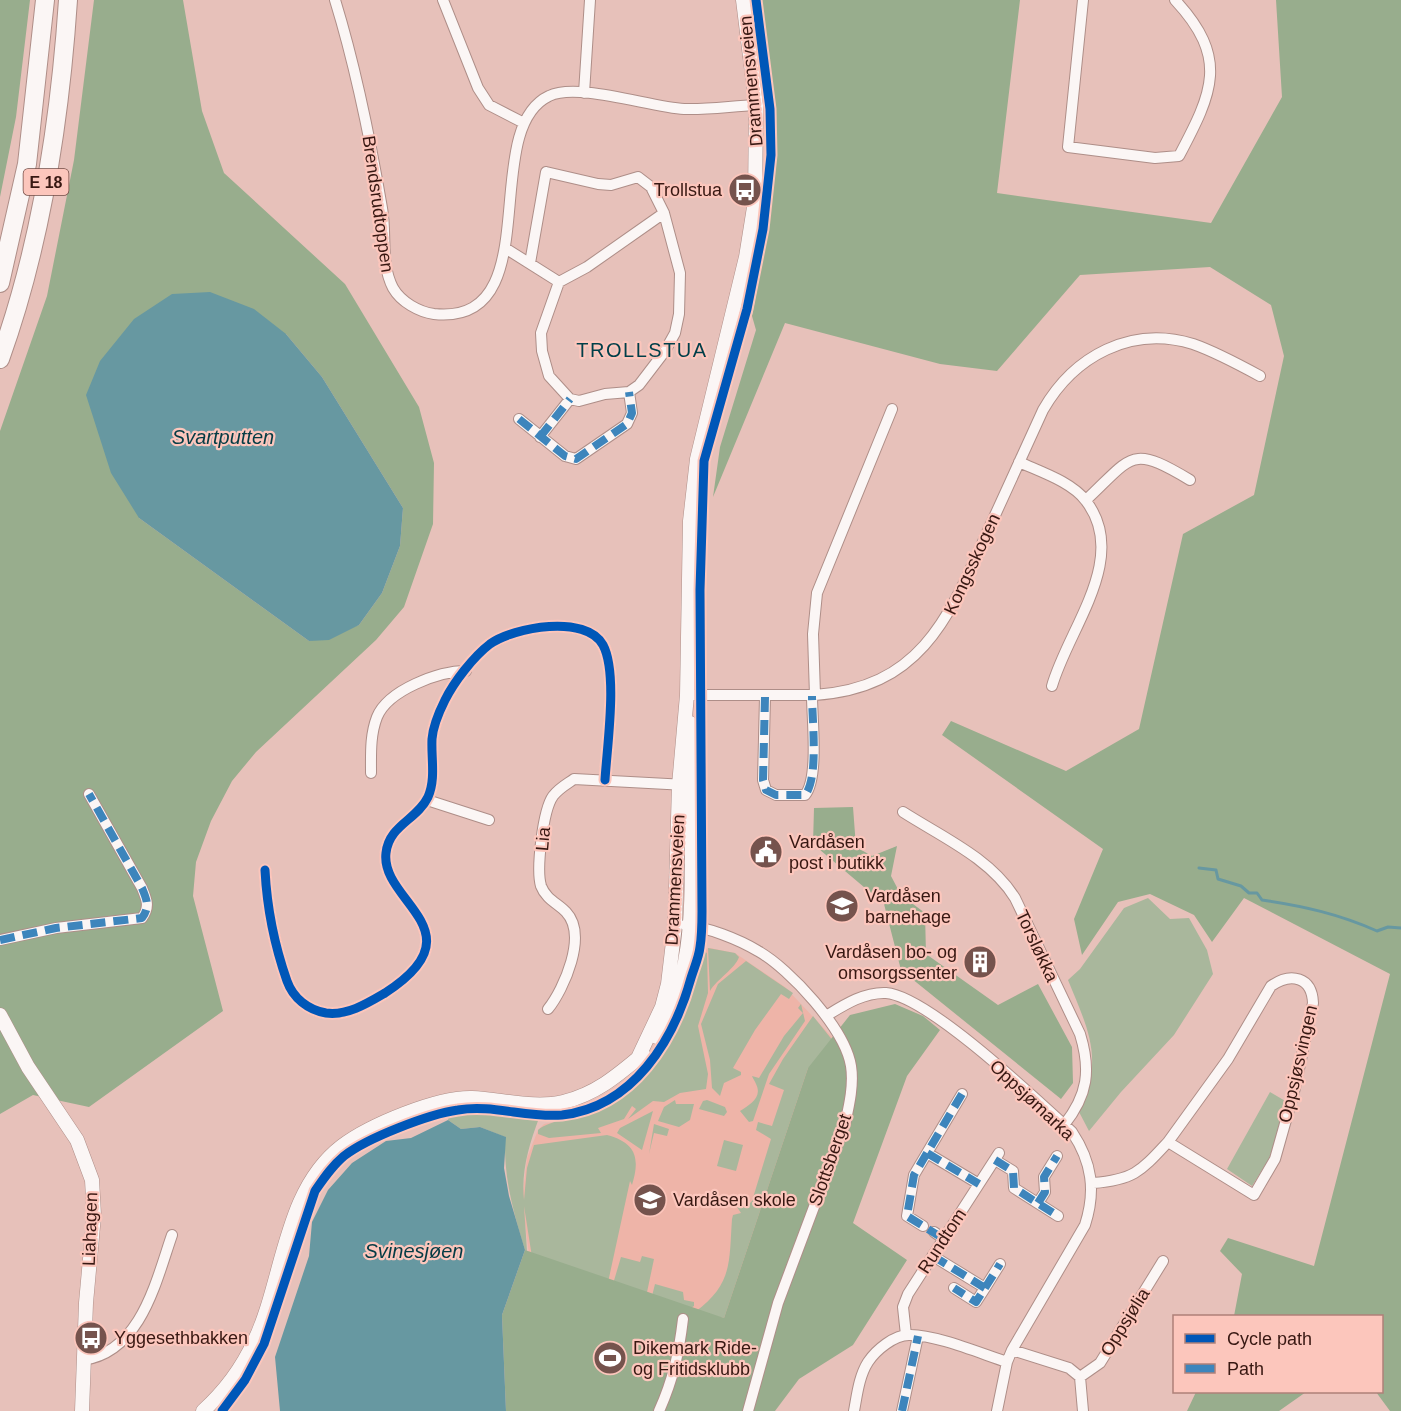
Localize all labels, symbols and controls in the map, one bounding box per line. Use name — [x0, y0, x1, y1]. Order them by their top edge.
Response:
street label: Drammensveien — [735, 15, 767, 147]
street label: Brendsrudtoppen — [358, 134, 398, 274]
road number: E 18 — [24, 169, 68, 195]
bus stop icon: Trollstua — [727, 172, 763, 208]
place label: Trollstua — [654, 180, 723, 200]
district label: TROLLSTUA — [576, 339, 708, 361]
water label: Svartputten — [172, 426, 274, 448]
street label: Kongsskogen — [940, 510, 1004, 618]
street label: Drammensveien — [662, 814, 688, 946]
street label: Lia — [532, 825, 554, 852]
place label: Vardåsen post i butikk — [789, 832, 885, 873]
public building icon: Vardåsen post i butikk — [748, 834, 784, 870]
place label: Vardåsen barnehage — [865, 886, 951, 927]
school or university icon: Vardåsen barnehage — [824, 888, 860, 924]
street label: Torsløkka — [1012, 907, 1063, 986]
place label: Vardåsen bo- og omsorgssenter — [825, 942, 957, 983]
building icon: Vardåsen bo- og omsorgssenter — [962, 944, 998, 980]
street label: Oppsjøsvingen — [1275, 1003, 1321, 1125]
street label: Oppsjømarka — [986, 1056, 1079, 1145]
street label: Slottsberget — [805, 1111, 855, 1209]
school or university icon: Vardåsen skole — [632, 1182, 668, 1218]
place label: Vardåsen skole — [673, 1190, 796, 1210]
street label: Liahagen — [79, 1192, 101, 1266]
street label: Rundtom — [914, 1205, 970, 1277]
water label: Svinesjøen — [365, 1240, 463, 1262]
street label: Oppsjølia — [1096, 1284, 1154, 1360]
legend — [1173, 1315, 1383, 1393]
bus stop icon: Yggesethbakken — [73, 1320, 109, 1356]
place label: Yggesethbakken — [114, 1328, 248, 1348]
text: Cycle path — [1227, 1329, 1312, 1349]
place label: Dikemark Ride- og Fritidsklubb — [633, 1338, 757, 1379]
sports icon: Dikemark Ride- og Fritidsklubb — [592, 1340, 628, 1376]
text: Path — [1227, 1359, 1264, 1379]

